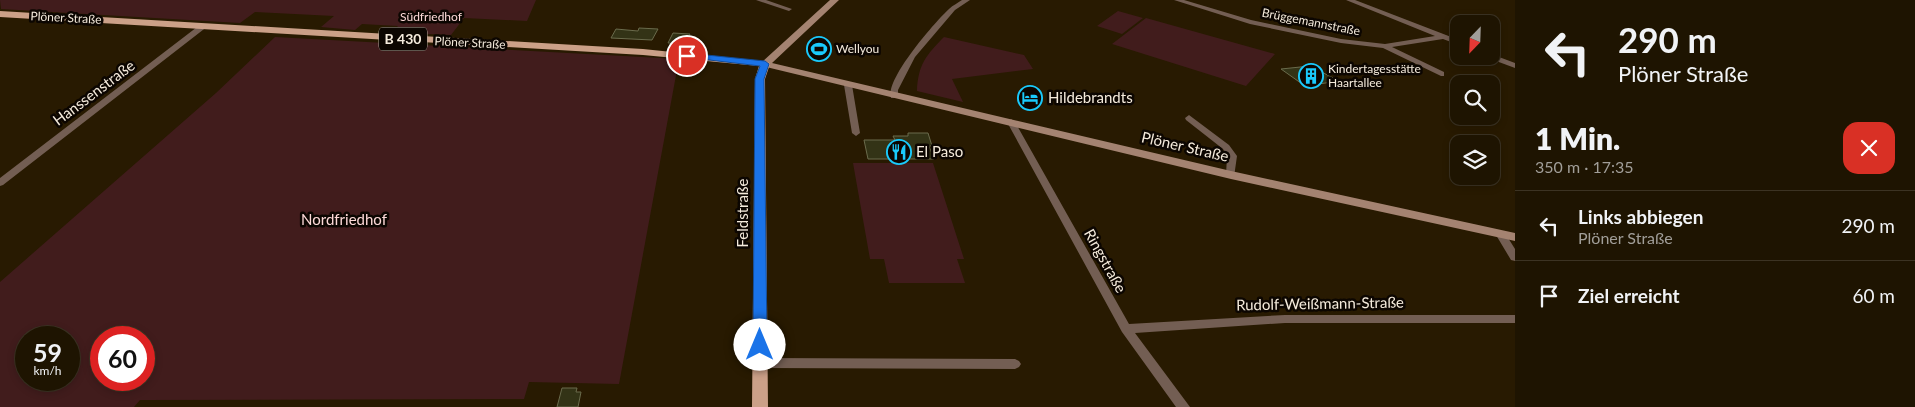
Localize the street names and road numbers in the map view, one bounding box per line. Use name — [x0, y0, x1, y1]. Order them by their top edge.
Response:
street label: Brüggemannstraße — [1261, 5, 1361, 38]
street label: Plöner Straße — [30, 8, 102, 27]
road number: B 430 — [379, 28, 427, 50]
street label: Plöner Straße — [434, 33, 506, 52]
street label: Hanssenstraße — [49, 56, 138, 129]
street label: Plöner Straße — [1140, 127, 1231, 165]
street label: Feldstraße — [733, 178, 751, 247]
street label: Ringstraße — [1081, 225, 1131, 296]
street label: Rudolf-Weißmann-Straße — [1236, 293, 1404, 313]

